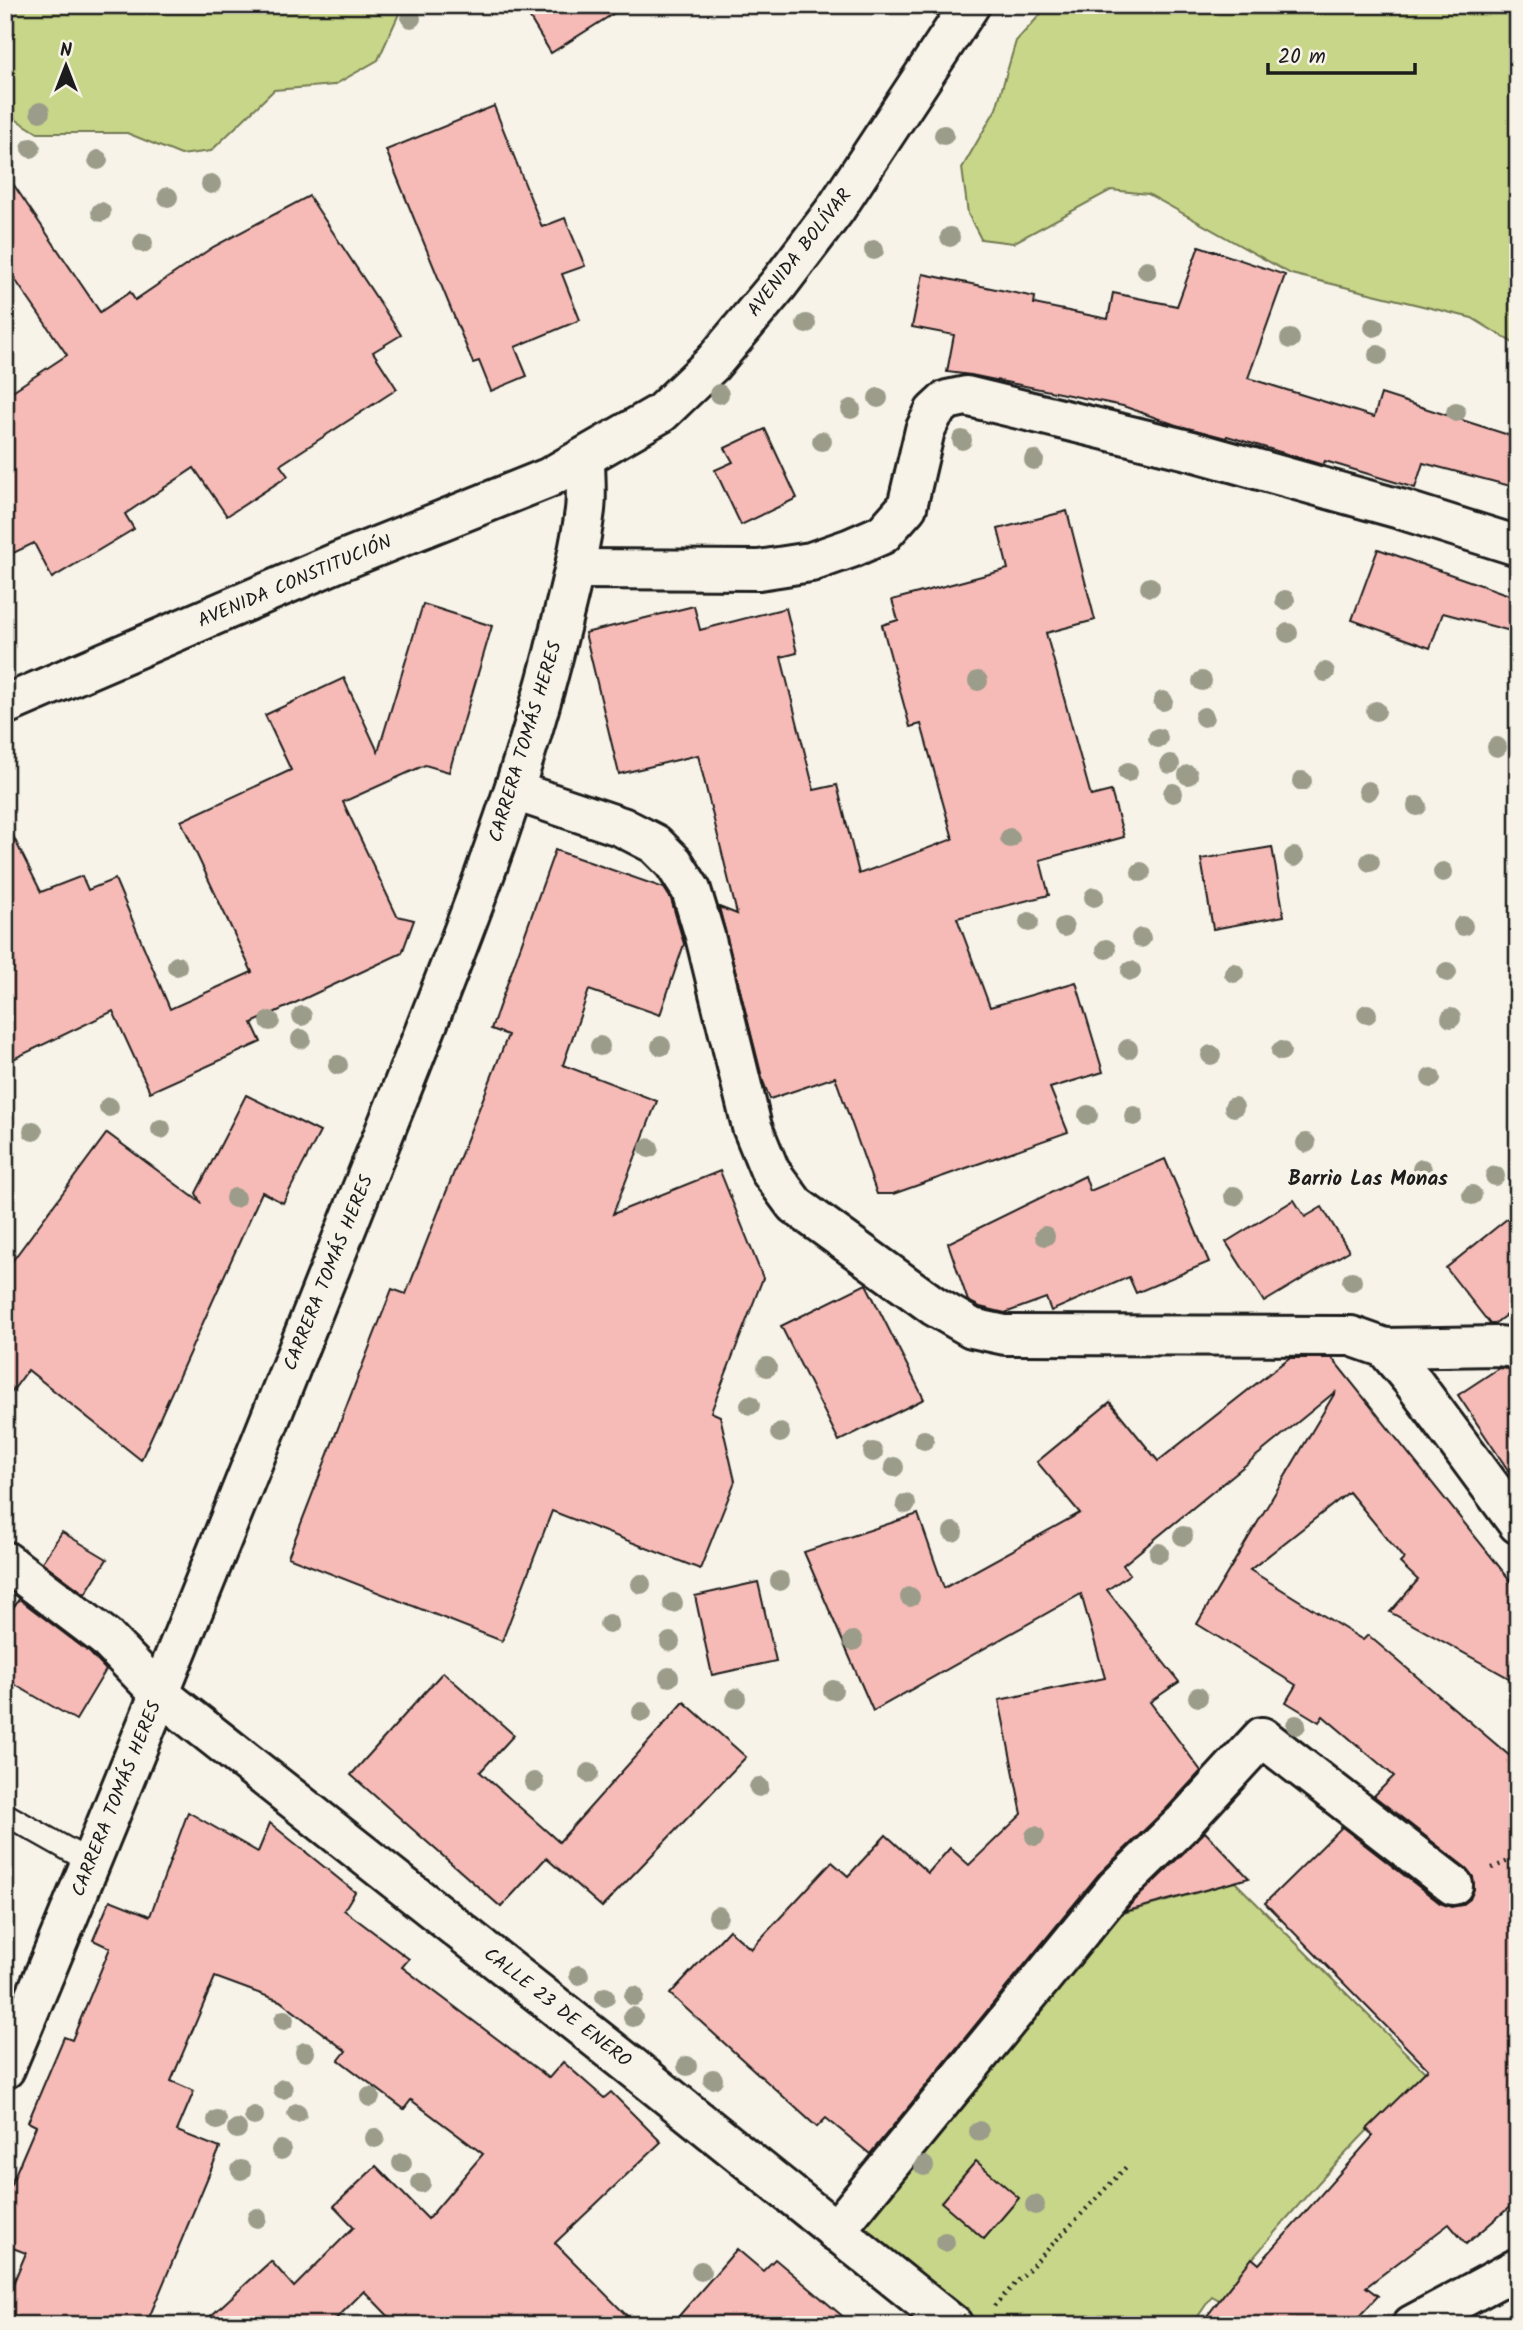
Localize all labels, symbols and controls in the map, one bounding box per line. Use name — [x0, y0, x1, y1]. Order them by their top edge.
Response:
north arrow — [32, 32, 102, 102]
scale bar — [1268, 32, 1414, 76]
text: N — [60, 36, 72, 66]
text: 20 m — [1278, 41, 1326, 74]
street label: AVENIDA BOLÍVAR — [740, 182, 860, 324]
street label: AVENIDA CONSTITUCIÓN — [193, 527, 397, 637]
street label: CARRERA TOMÁS HERES — [481, 638, 571, 846]
district label: Barrio Las Monas — [1288, 1163, 1448, 1196]
street label: CARRERA TOMÁS HERES — [276, 1171, 382, 1375]
street label: CARRERA TOMÁS HERES — [64, 1697, 170, 1901]
street label: CALLE 23 DE ENERO — [477, 1941, 638, 2076]

